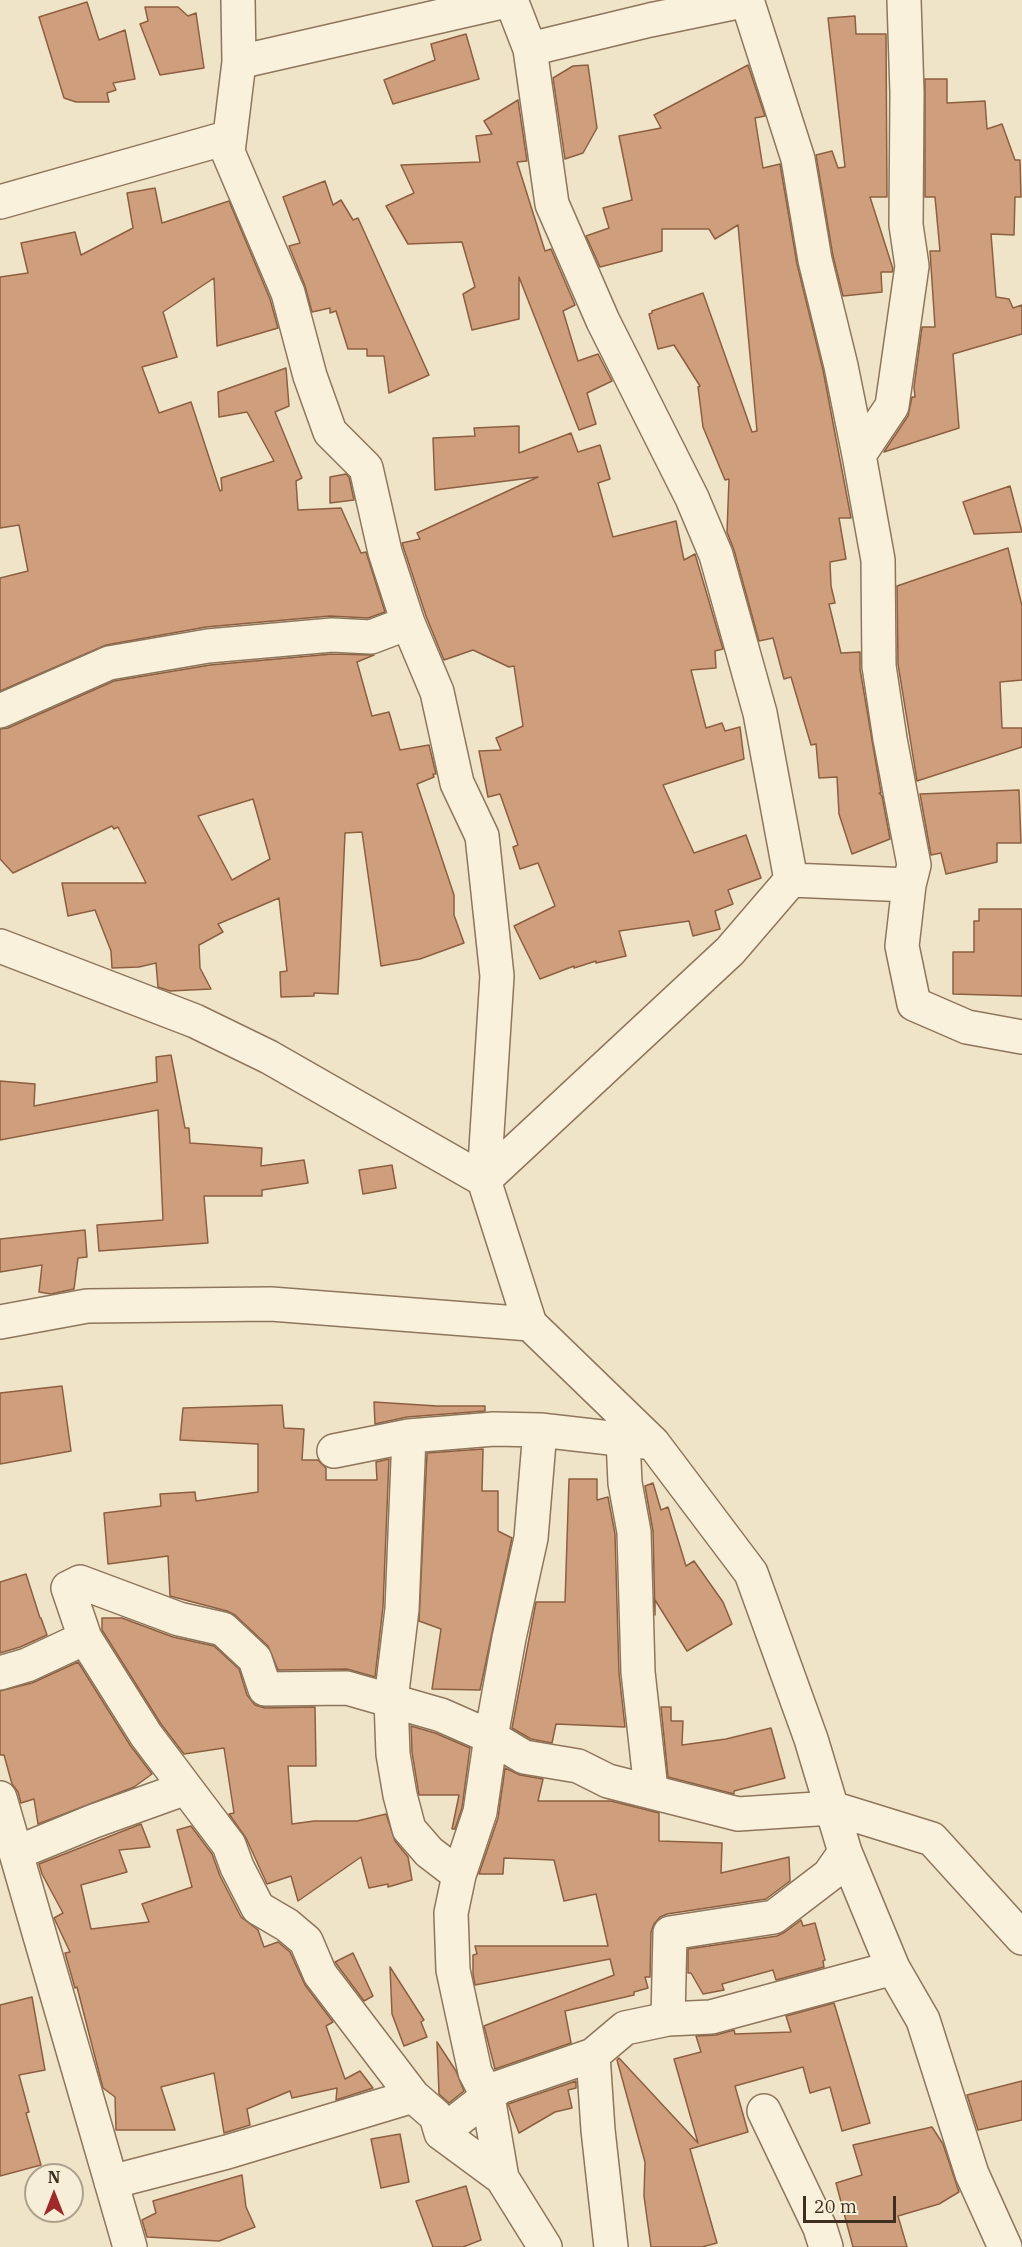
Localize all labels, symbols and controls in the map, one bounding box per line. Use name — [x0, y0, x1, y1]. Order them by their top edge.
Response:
north arrow — [24, 2163, 84, 2223]
text: N — [48, 2167, 60, 2187]
scale bar — [806, 2184, 899, 2222]
text: 20 m — [814, 2195, 857, 2218]

